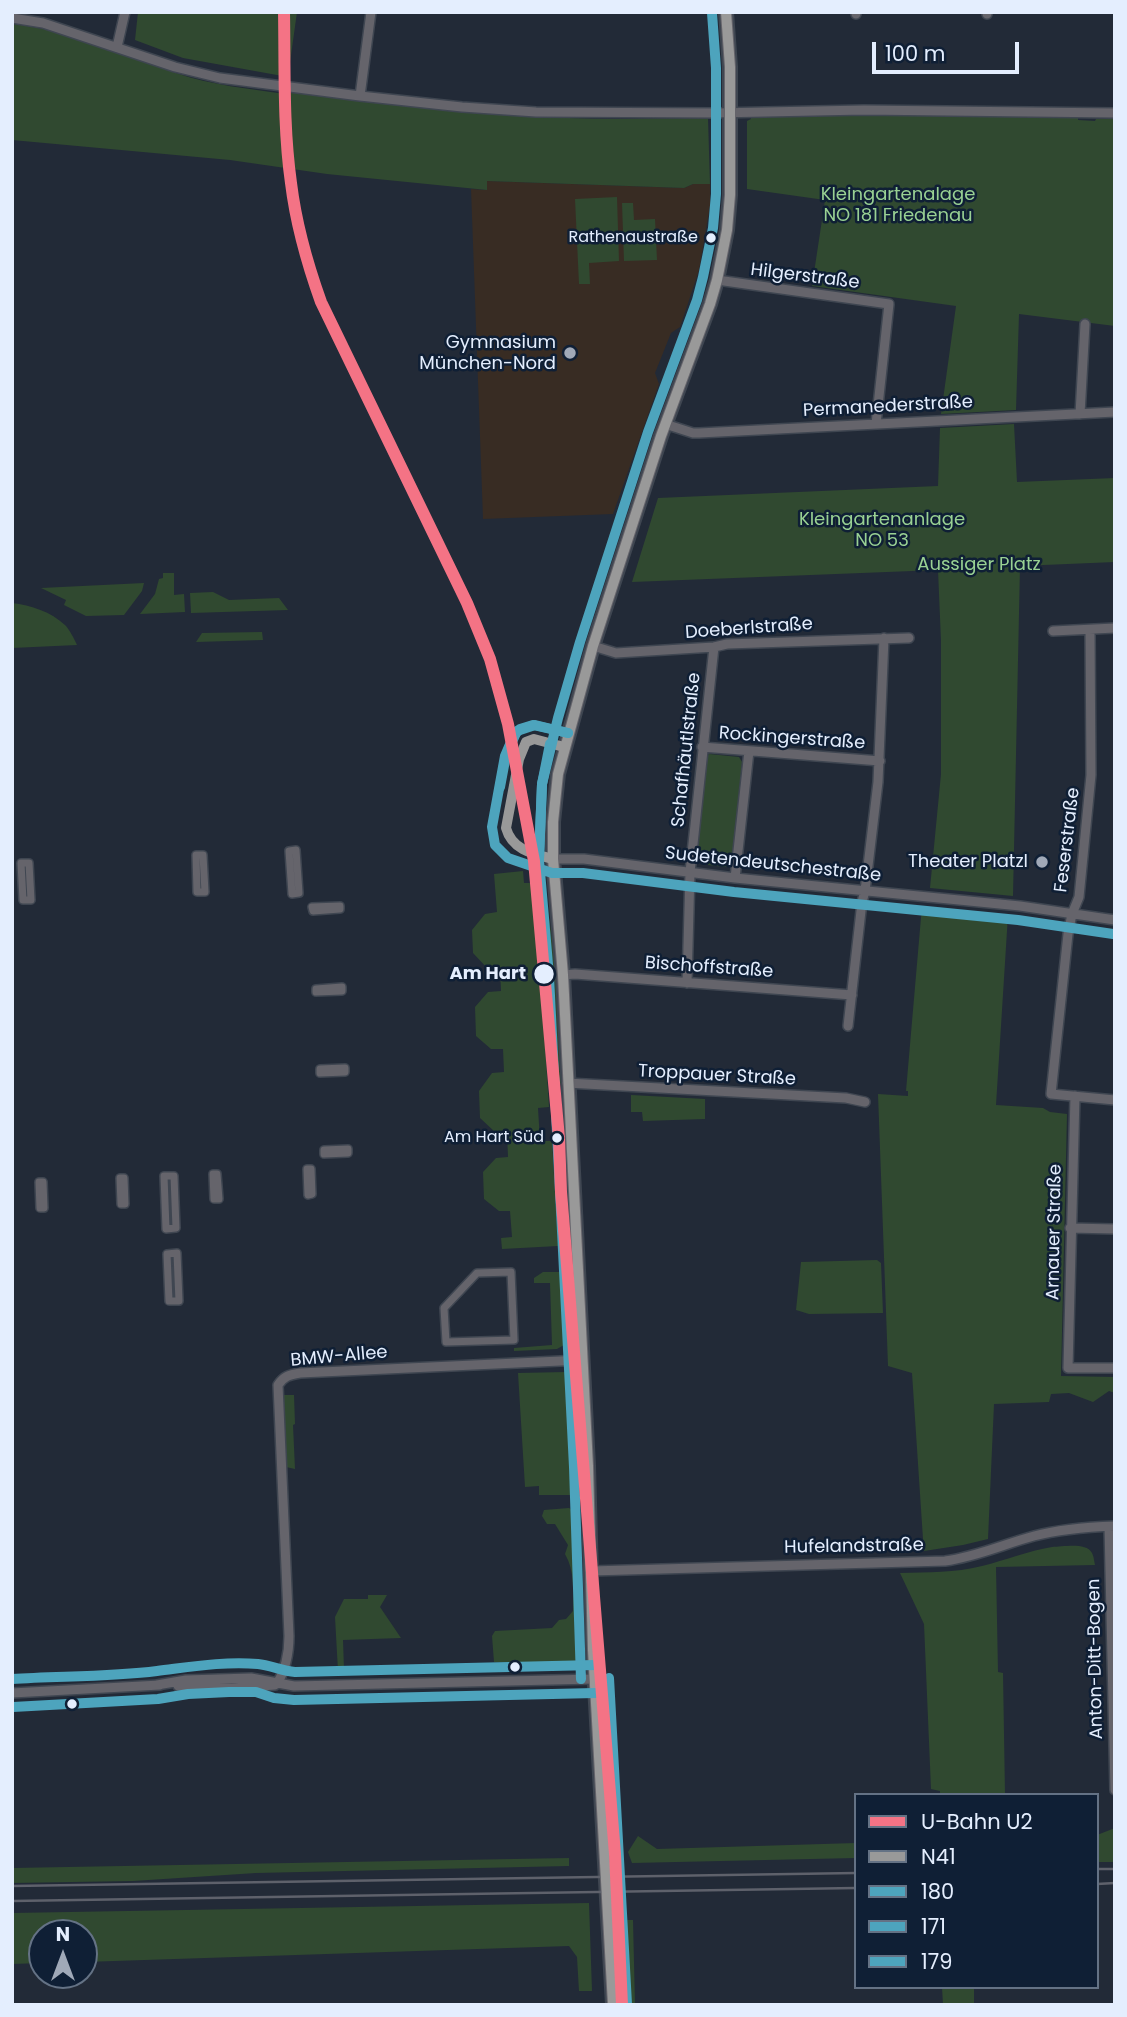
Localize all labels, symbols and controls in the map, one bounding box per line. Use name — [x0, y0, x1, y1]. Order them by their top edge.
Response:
scale bar — [875, 28, 1022, 72]
text: 100 m — [885, 39, 945, 68]
park label: Kleingartenalage NO 181 Friedenau — [821, 184, 975, 227]
place label: Rathenaustraße — [568, 228, 698, 248]
marker: Rathenaustraße — [704, 231, 718, 245]
street label: Hilgerstraße — [749, 260, 861, 294]
place label: Gymnasium München-Nord — [419, 332, 556, 374]
marker: Gymnasium München-Nord — [562, 345, 578, 361]
street label: Permanederstraße — [803, 392, 973, 422]
park label: Kleingartenanlage NO 53 — [799, 509, 965, 552]
park label: Aussiger Platz — [917, 554, 1041, 576]
street label: Doeberlstraße — [684, 614, 814, 644]
street label: Schafhäutlstraße — [668, 672, 706, 828]
street label: Rockingerstraße — [718, 723, 866, 755]
street label: Feserstraße — [1051, 786, 1085, 894]
street label: Sudetendeutschestraße — [664, 843, 882, 887]
place label: Theater Platzl — [908, 851, 1028, 873]
marker: Theater Platzl — [1034, 854, 1050, 870]
street label: Bischoffstraße — [644, 953, 774, 983]
marker: Am Hart — [532, 962, 556, 986]
place label: Am Hart — [449, 963, 526, 985]
street label: Troppauer Straße — [637, 1061, 797, 1091]
place label: Am Hart Süd — [444, 1128, 544, 1148]
marker: Am Hart Süd — [550, 1131, 564, 1145]
street label: Arnauer Straße — [1043, 1164, 1067, 1300]
street label: BMW-Allee — [290, 1342, 388, 1372]
street label: Hufelandstraße — [784, 1535, 924, 1559]
street label: Anton-Ditt-Bogen — [1084, 1578, 1108, 1740]
unlabelled marker — [508, 1660, 522, 1674]
unlabelled marker — [65, 1697, 79, 1711]
legend — [854, 1793, 1099, 1989]
text: U-Bahn U2 — [921, 1807, 1033, 1836]
text: N41 — [921, 1842, 956, 1871]
text: 180 — [921, 1877, 954, 1906]
text: 171 — [921, 1912, 946, 1941]
north arrow — [28, 1919, 98, 1989]
text: N — [56, 1921, 70, 1948]
text: 179 — [921, 1947, 952, 1976]

